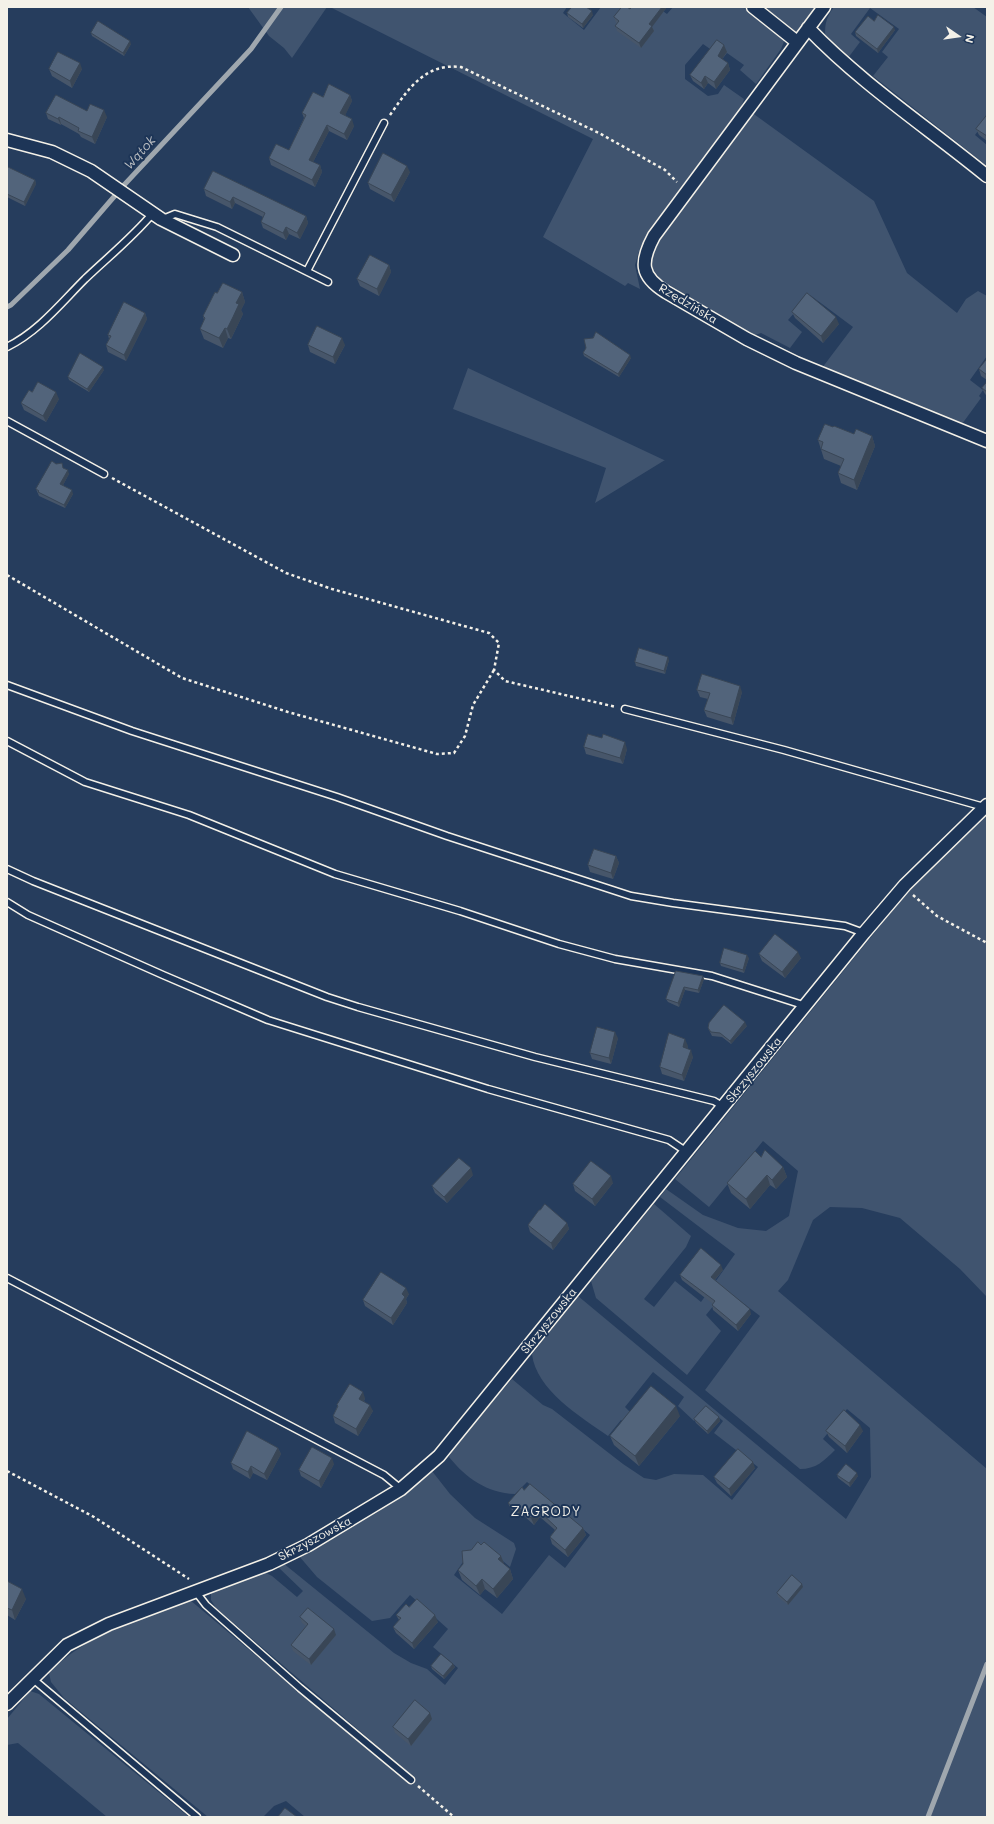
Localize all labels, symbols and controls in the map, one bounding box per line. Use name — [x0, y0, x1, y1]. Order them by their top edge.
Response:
north arrow — [938, 16, 978, 56]
text: N — [962, 33, 978, 45]
water label: Wątok — [121, 133, 159, 173]
street label: Rzędzińska — [656, 281, 720, 327]
street label: Skrzyszowska — [723, 1034, 785, 1106]
street label: Skrzyszowska — [518, 1285, 580, 1357]
district label: ZAGRODY — [511, 1504, 581, 1520]
street label: Skrzyszowska — [276, 1514, 354, 1564]

